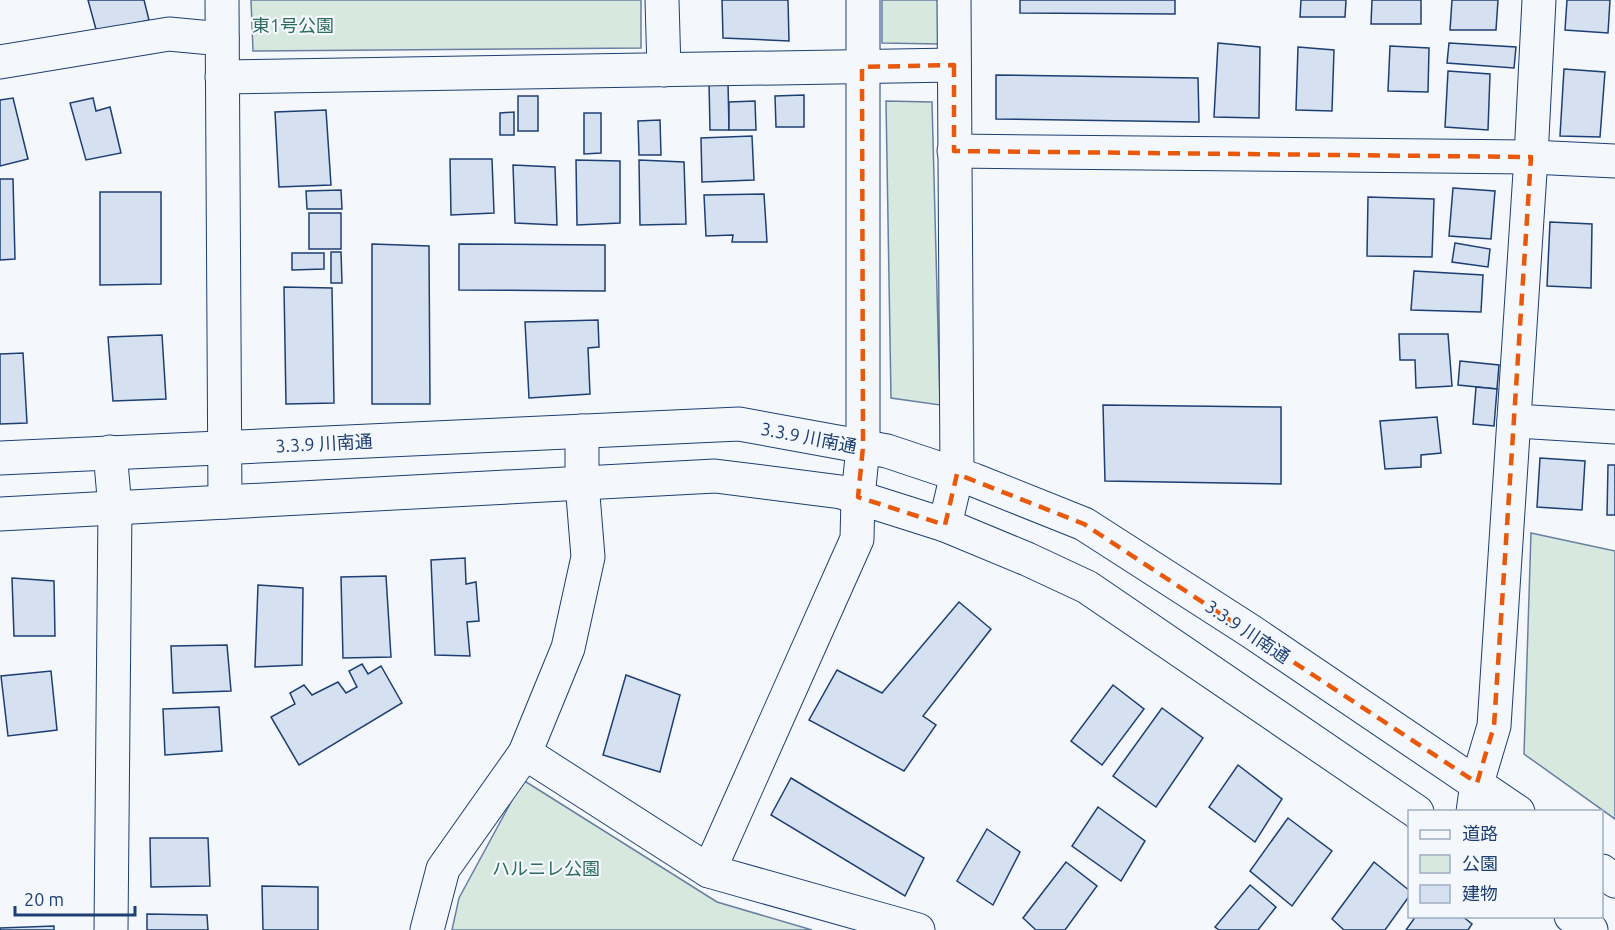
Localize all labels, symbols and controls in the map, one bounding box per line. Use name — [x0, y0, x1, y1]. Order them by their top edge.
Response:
park label: 東1号公園 — [252, 15, 334, 35]
street label: 3.3.9 川南通 — [759, 418, 859, 456]
street label: 3.3.9 川南通 — [275, 430, 373, 456]
street label: 3.3.9 川南通 — [1202, 595, 1294, 667]
legend — [1408, 810, 1603, 918]
text: 道路 — [1462, 823, 1498, 843]
text: 公園 — [1462, 853, 1498, 873]
park label: ハルニレ公園 — [492, 858, 600, 878]
scale bar — [15, 879, 135, 917]
text: 建物 — [1462, 883, 1498, 903]
text: 20 m — [24, 889, 64, 909]

